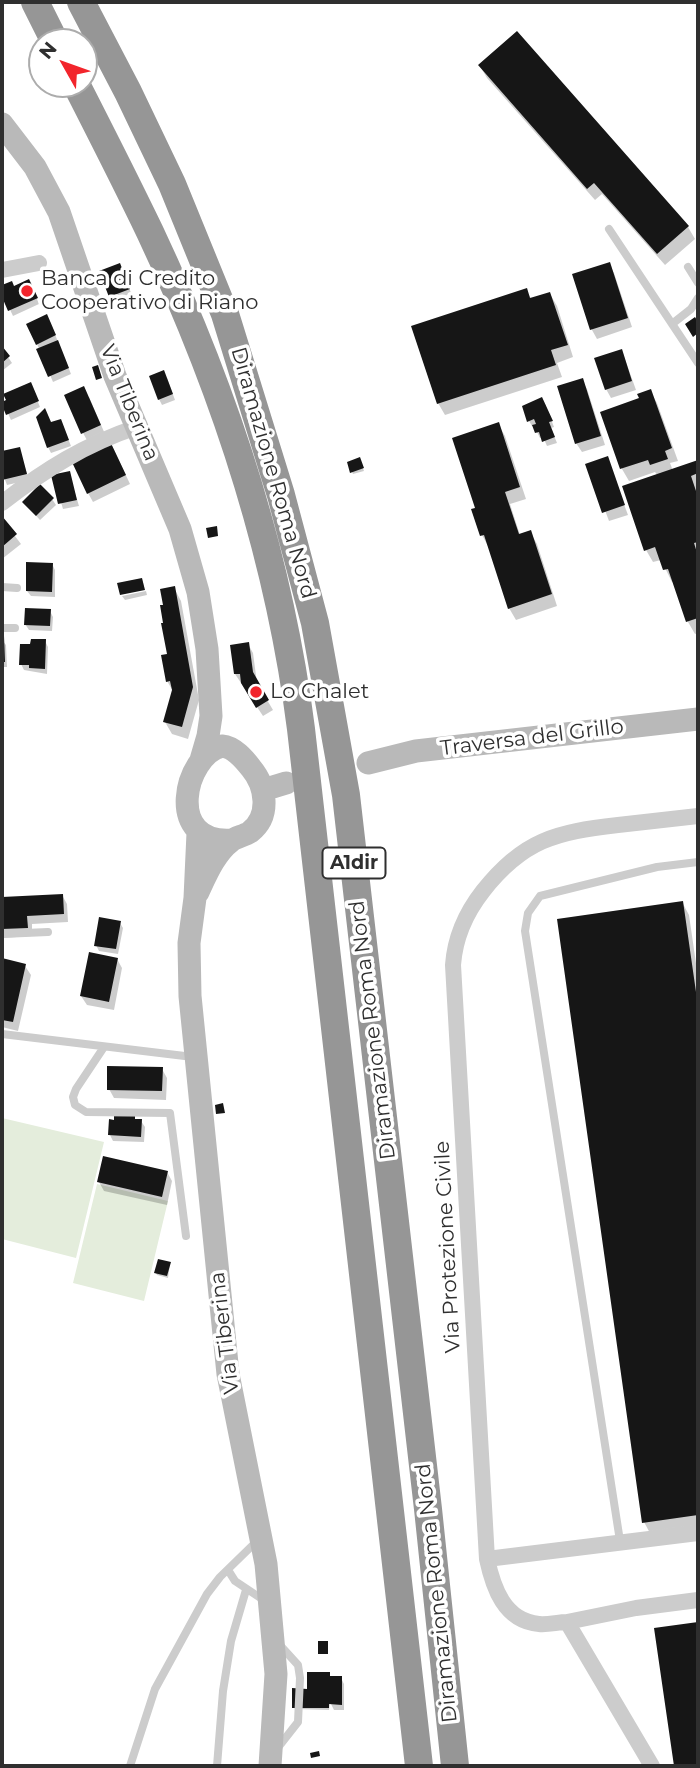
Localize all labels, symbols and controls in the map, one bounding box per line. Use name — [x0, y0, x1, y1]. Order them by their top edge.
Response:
north arrow — [28, 28, 98, 98]
text: N — [34, 37, 62, 64]
place label: Banca di Credito Cooperativo di Riano — [41, 266, 259, 316]
marker: Banca di Credito Cooperativo di Riano — [19, 283, 35, 299]
street label: Via Tiberina — [94, 341, 164, 465]
street label: Diramazione Roma Nord — [225, 344, 321, 602]
place label: Lo Chalet — [270, 679, 369, 705]
marker: Lo Chalet — [248, 684, 264, 700]
street label: Traversa del Grillo — [439, 714, 625, 762]
road number: A1dir — [322, 848, 386, 878]
street label: Diramazione Roma Nord — [345, 899, 401, 1161]
street label: Via Protezione Civile — [430, 1140, 466, 1354]
street label: Via Tiberina — [205, 1270, 245, 1396]
street label: Diramazione Roma Nord — [411, 1462, 463, 1724]

